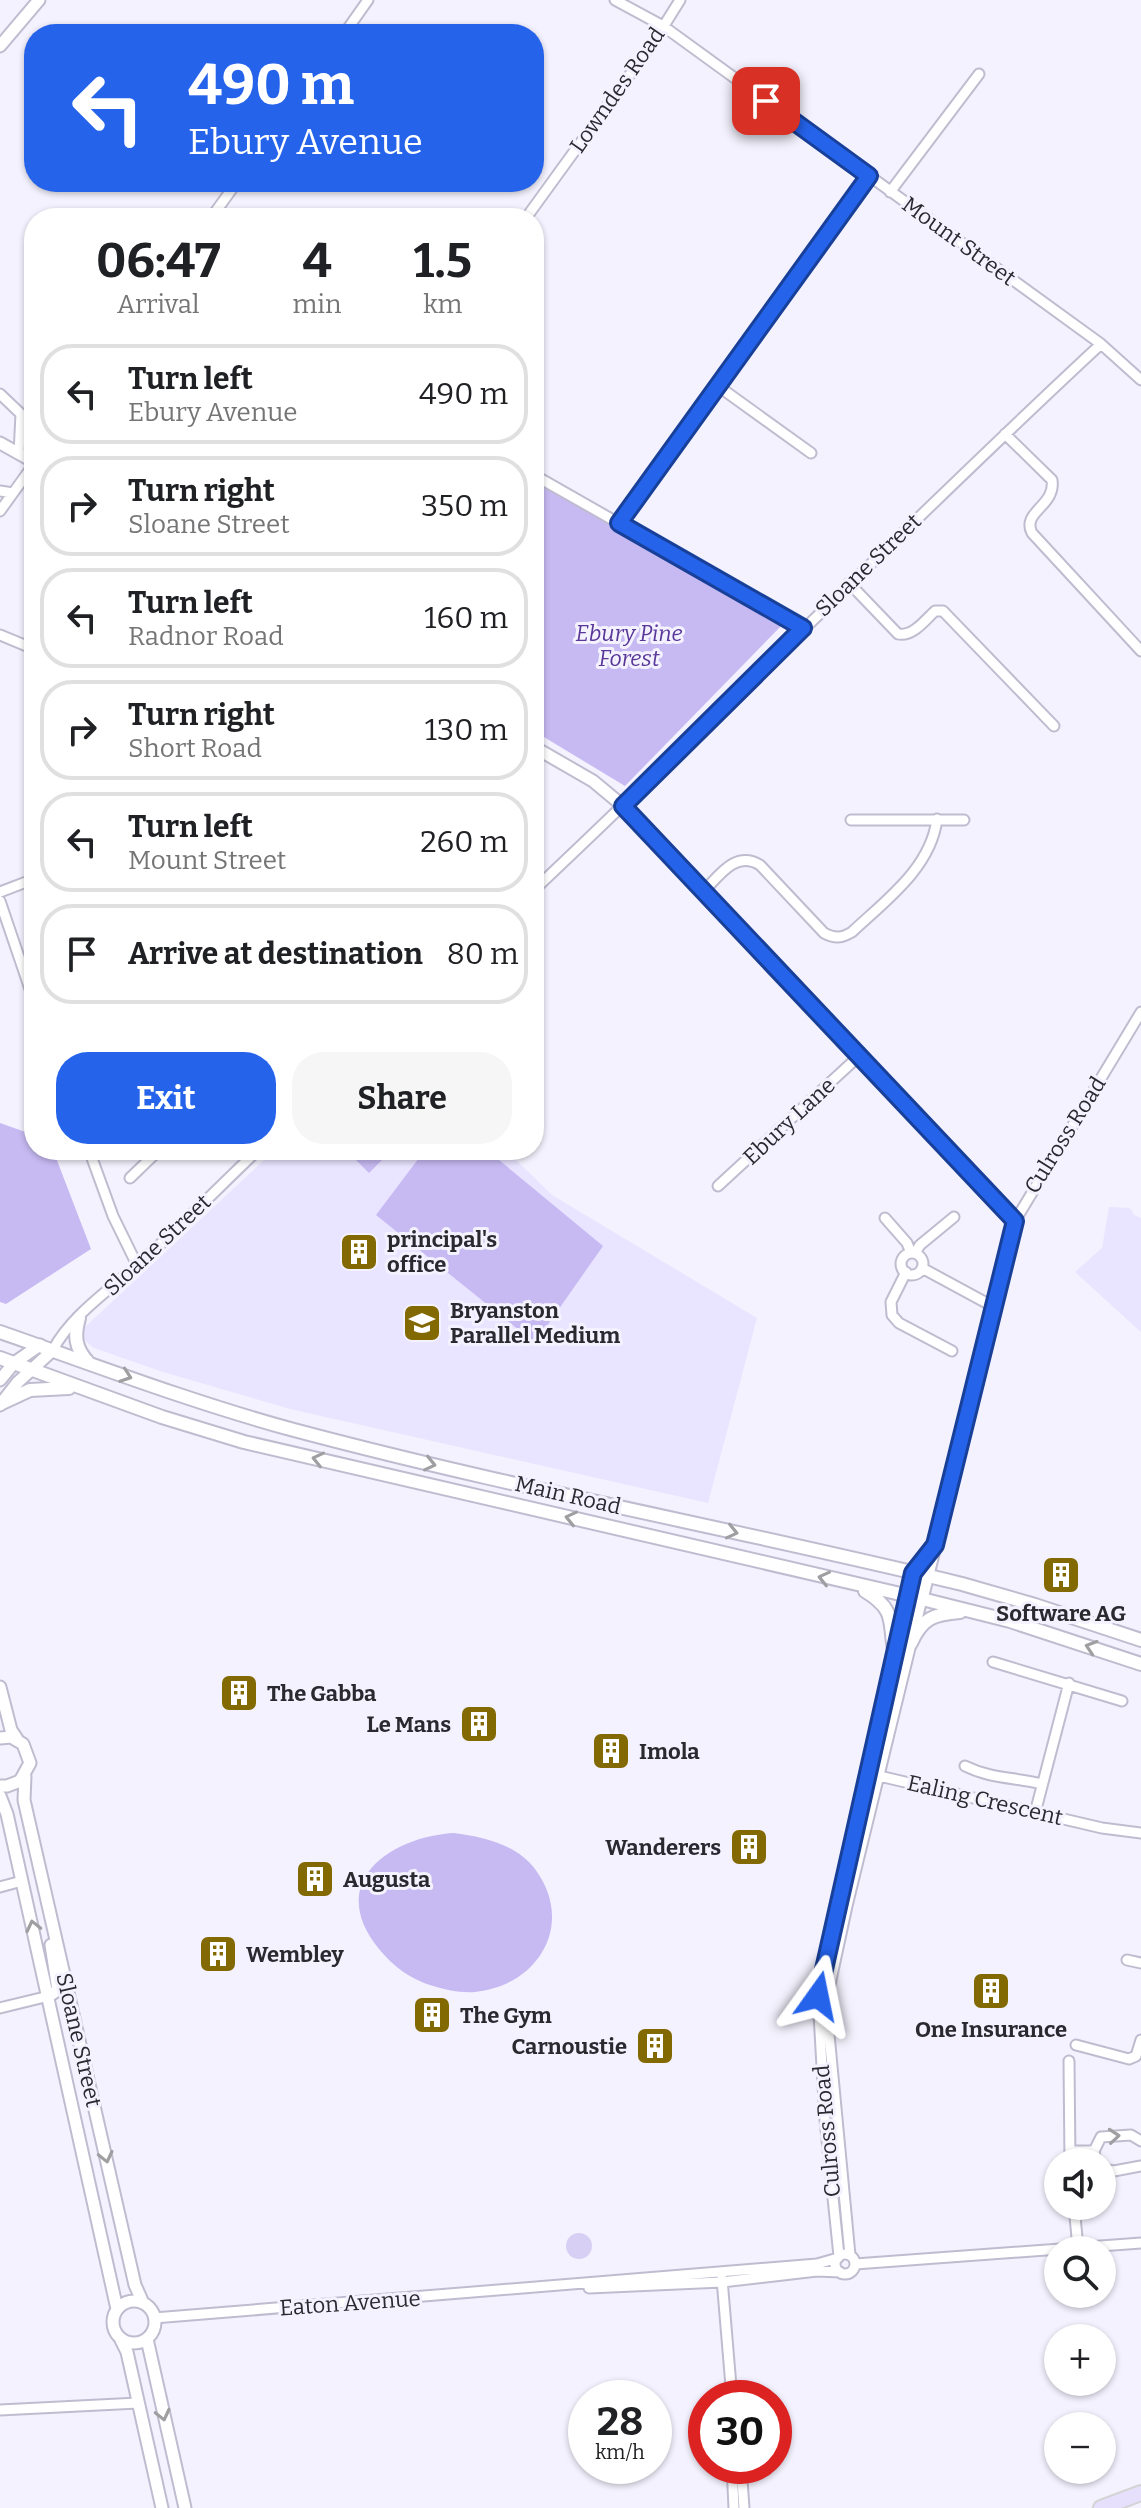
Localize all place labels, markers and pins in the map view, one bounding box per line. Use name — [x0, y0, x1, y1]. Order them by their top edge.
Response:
pin — [732, 67, 800, 135]
place label: principal's office — [387, 1226, 497, 1278]
building icon: principal's office — [338, 1231, 380, 1273]
place label: Bryanston Parallel Medium — [450, 1297, 620, 1349]
school or university icon: Bryanston Parallel Medium — [401, 1302, 443, 1344]
building icon: Software AG — [1040, 1554, 1082, 1596]
place label: Software AG — [996, 1600, 1126, 1627]
building icon: The Gabba — [218, 1672, 260, 1714]
place label: The Gabba — [267, 1680, 377, 1707]
building icon: Le Mans — [458, 1703, 500, 1745]
place label: Le Mans — [367, 1711, 451, 1738]
building icon: Imola — [590, 1730, 632, 1772]
place label: Imola — [639, 1738, 700, 1765]
building icon: Wanderers — [728, 1826, 770, 1868]
place label: Wanderers — [605, 1834, 721, 1861]
building icon: Augusta — [294, 1858, 336, 1900]
place label: Augusta — [343, 1866, 431, 1893]
building icon: Wembley — [197, 1933, 239, 1975]
place label: Wembley — [246, 1941, 345, 1968]
building icon: One Insurance — [970, 1970, 1012, 2012]
building icon: The Gym — [411, 1994, 453, 2036]
place label: The Gym — [460, 2002, 552, 2029]
place label: One Insurance — [915, 2016, 1067, 2043]
building icon: Carnoustie — [634, 2025, 676, 2067]
place label: Carnoustie — [512, 2033, 627, 2060]

